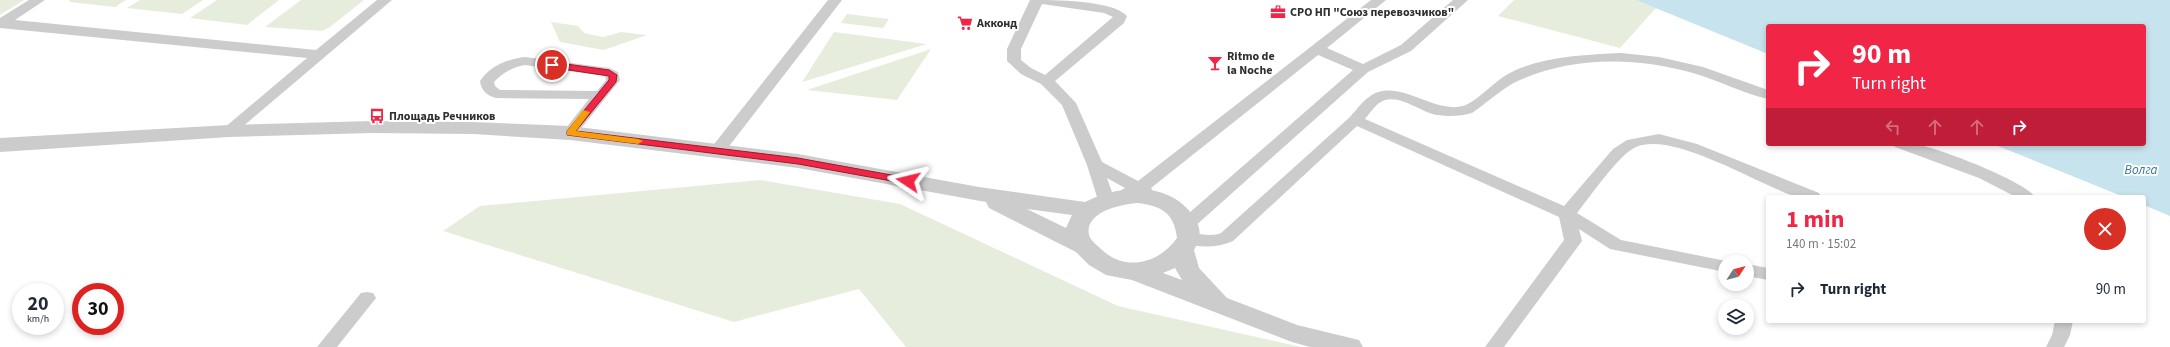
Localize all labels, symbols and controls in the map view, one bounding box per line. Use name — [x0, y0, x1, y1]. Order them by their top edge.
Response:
office icon: СРО НП "Союз перевозчиков" — [1269, 3, 1287, 21]
place label: СРО НП "Союз перевозчиков" — [1290, 4, 1454, 21]
supermarket icon: Акконд — [956, 14, 974, 32]
place label: Акконд — [976, 15, 1017, 32]
text: 90 m — [1852, 34, 1911, 74]
icon: right — [1786, 40, 1838, 92]
pin — [535, 48, 569, 82]
place label: Ritmo de la Noche — [1227, 48, 1275, 79]
icon: arrive — [541, 54, 563, 76]
bar icon: Ritmo de la Noche — [1206, 54, 1224, 72]
text: Turn right — [1852, 71, 1926, 96]
bus stop icon: Площадь Речников — [368, 107, 386, 125]
place label: Площадь Речников — [389, 108, 495, 125]
icon: left — [1882, 116, 1904, 138]
icon: ahead — [1924, 116, 1946, 138]
icon: ahead — [1966, 116, 1988, 138]
icon: right — [2008, 116, 2030, 138]
position arrow — [887, 160, 929, 202]
water label: Волга — [2125, 161, 2157, 179]
text: 1 min — [1786, 202, 1844, 237]
button: close — [2084, 208, 2126, 250]
text: 140 m · 15:02 — [1786, 235, 1856, 253]
north arrow — [1718, 255, 1754, 291]
map controls — [1718, 255, 1754, 335]
icon: right — [1786, 278, 1808, 300]
text: Turn right — [1820, 279, 1886, 300]
text: 90 m — [2096, 279, 2126, 300]
speed limit sign: 30 — [72, 283, 124, 335]
text: 20 — [27, 290, 49, 318]
button: layers — [1718, 299, 1754, 335]
text: km/h — [27, 312, 49, 326]

